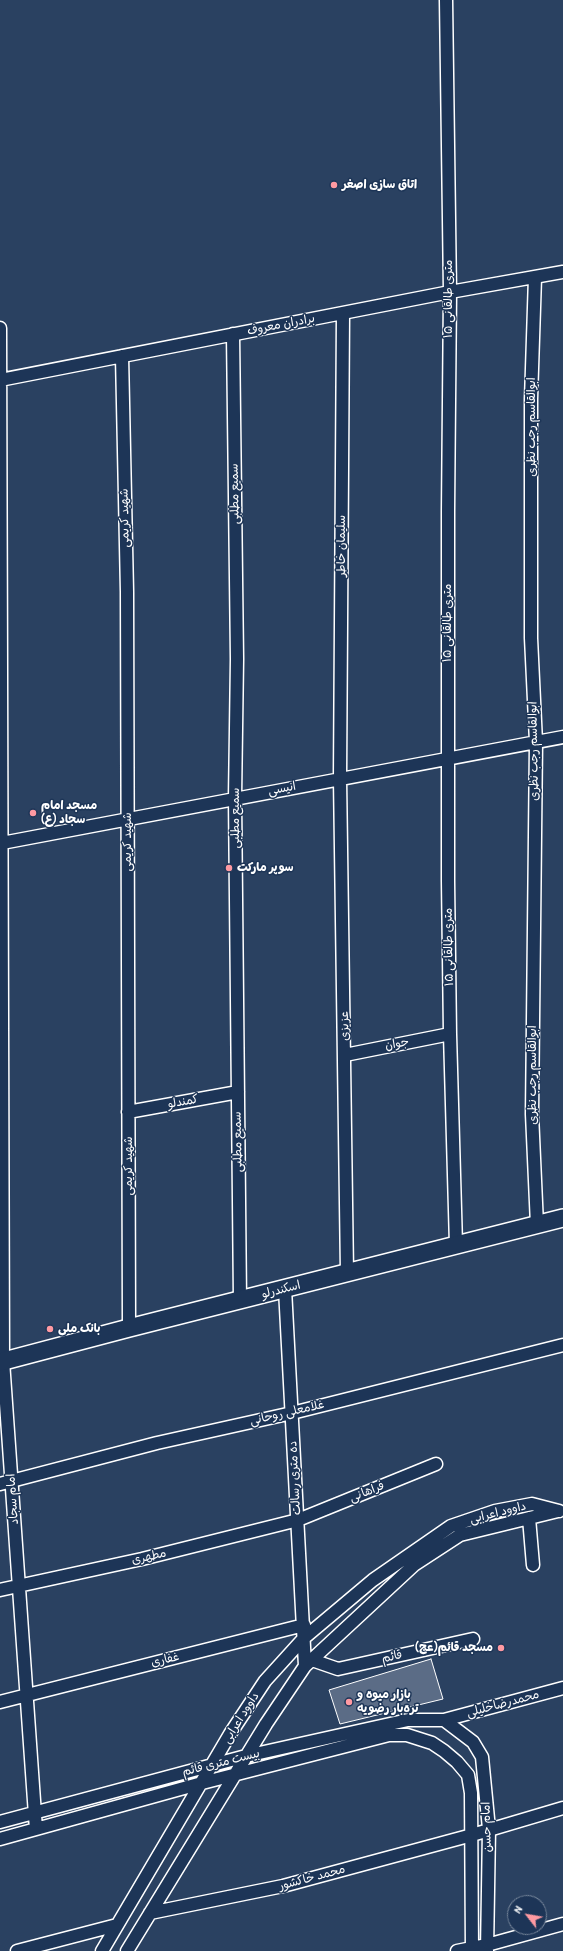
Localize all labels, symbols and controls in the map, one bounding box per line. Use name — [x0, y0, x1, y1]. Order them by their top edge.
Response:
place label: اتاق سازی اصغر — [342, 178, 417, 192]
marker: اتاق سازی اصغر — [329, 180, 339, 190]
street label: ۱۵ متری طالقانی — [442, 260, 456, 338]
street label: برادران معروف — [246, 311, 316, 339]
street label: ابوالقاسم رجب نظری — [525, 377, 539, 477]
street label: سمیع مطلبی — [227, 463, 243, 525]
street label: شهید کریمی — [117, 488, 133, 548]
street label: سلیمان خاطر — [335, 515, 349, 577]
street label: ۱۵ متری طالقانی — [441, 584, 455, 662]
street label: ابوالقاسم رجب نظری — [526, 701, 542, 801]
street label: انیسی — [267, 779, 297, 799]
street label: سمیع مطلبی — [229, 788, 243, 848]
place label: مسجد امام سجاد (ع) — [41, 799, 97, 827]
marker: مسجد امام سجاد (ع) — [28, 808, 38, 818]
street label: شهید کریمی — [121, 813, 135, 871]
place label: سوپر مارکت — [237, 861, 294, 875]
marker: سوپر مارکت — [224, 863, 234, 873]
street label: ۱۵ متری طالقانی — [441, 908, 457, 986]
street label: عزیزی — [338, 1011, 352, 1041]
street label: ابوالقاسم رجب نظری — [526, 1025, 540, 1125]
street label: جوان — [384, 1035, 410, 1053]
street label: کمندلو — [166, 1092, 200, 1112]
street label: سمیع مطلبی — [230, 1111, 246, 1173]
street label: شهید کریمی — [122, 1137, 136, 1195]
street label: اسکندرلو — [260, 1278, 302, 1302]
place label: بانک ملی — [58, 1322, 101, 1336]
marker: بانک ملی — [45, 1324, 55, 1334]
street label: غلامعلی روحانی — [248, 1397, 326, 1429]
street label: ده متری رسالت — [286, 1441, 304, 1515]
street label: امام سجاد — [4, 1473, 22, 1525]
street label: فراهانی — [347, 1478, 387, 1506]
street label: داوود اعرابی — [468, 1499, 528, 1527]
street label: مطهری — [130, 1546, 168, 1568]
place label: مسجد قائم(عج) — [415, 1641, 493, 1655]
marker: مسجد قائم(عج) — [496, 1643, 506, 1653]
street label: قائم — [380, 1648, 404, 1666]
street label: غفاری — [149, 1650, 181, 1670]
street label: محمدرضاخلیلی — [465, 1687, 541, 1721]
place label: بازار میوه و تره‌بار رضویه — [357, 1688, 418, 1716]
street label: داوود اعرابی — [220, 1690, 262, 1746]
marker: بازار میوه و تره‌بار رضویه — [344, 1697, 354, 1707]
street label: بیست متری قائم — [181, 1746, 261, 1780]
street label: امام حسن — [479, 1801, 495, 1853]
street label: محمد خاکشور — [277, 1862, 347, 1894]
north arrow — [507, 1895, 547, 1935]
text: N — [510, 1903, 525, 1915]

